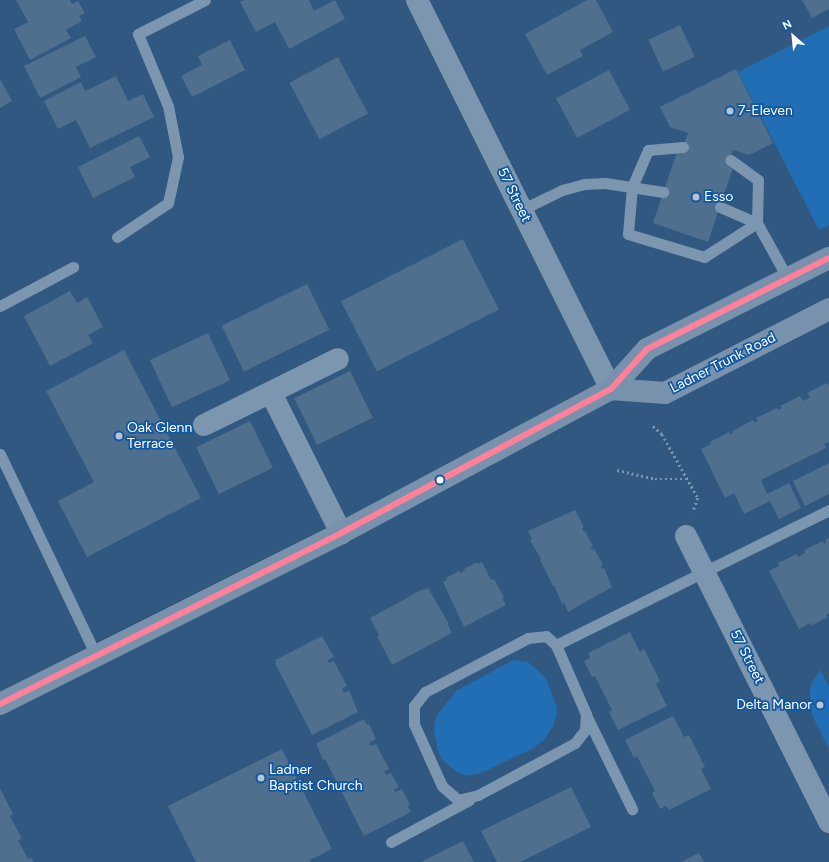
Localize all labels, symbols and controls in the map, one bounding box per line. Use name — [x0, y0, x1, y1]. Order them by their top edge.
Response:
north arrow — [773, 16, 813, 56]
text: N — [781, 17, 794, 33]
place label: 7-Eleven — [738, 103, 793, 119]
marker: 7-Eleven — [725, 106, 735, 116]
street label: 57 Street — [494, 165, 534, 225]
place label: Esso — [704, 189, 733, 205]
marker: Esso — [691, 192, 701, 202]
street label: Ladner Trunk Road — [667, 329, 779, 397]
place label: Oak Glenn Terrace — [127, 420, 192, 452]
marker: Oak Glenn Terrace — [114, 431, 124, 441]
unlabelled marker — [435, 475, 445, 485]
street label: 57 Street — [726, 627, 768, 687]
place label: Delta Manor — [736, 697, 812, 713]
marker: Delta Manor — [815, 700, 825, 710]
place label: Ladner Baptist Church — [269, 762, 363, 794]
marker: Ladner Baptist Church — [256, 773, 266, 783]

